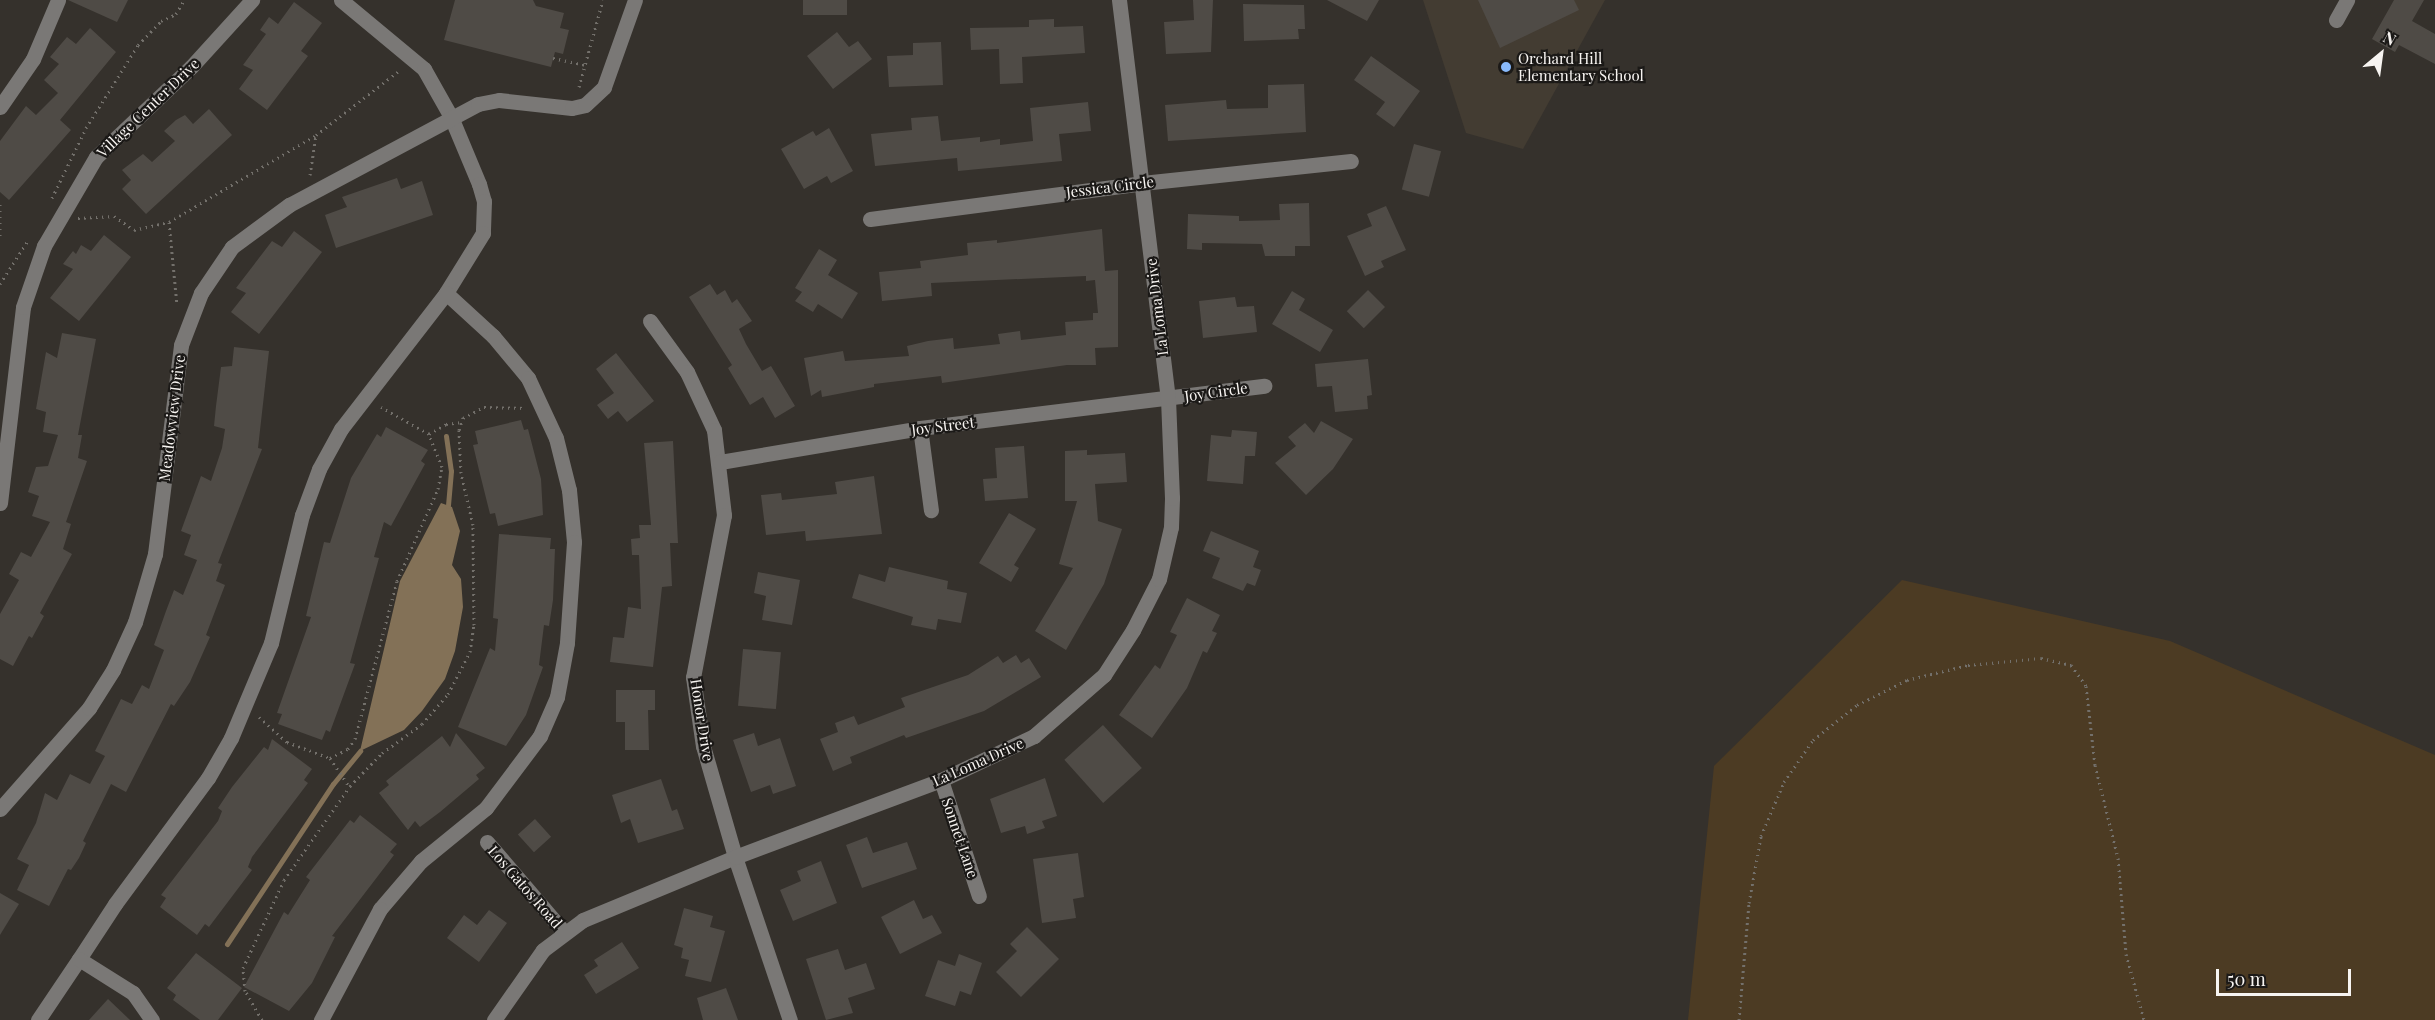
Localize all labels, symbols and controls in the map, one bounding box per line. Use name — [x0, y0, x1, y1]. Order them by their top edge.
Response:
north arrow — [2351, 24, 2411, 84]
text: N — [2380, 26, 2400, 50]
place label: Orchard Hill Elementary School — [1518, 49, 1644, 84]
street label: Village Center Drive — [93, 54, 203, 162]
marker: Orchard Hill Elementary School — [1499, 60, 1513, 74]
street label: Jessica Circle — [1065, 173, 1155, 201]
street label: La Loma Drive — [1142, 257, 1172, 357]
street label: Meadowview Drive — [155, 354, 189, 482]
street label: Joy Circle — [1183, 379, 1249, 405]
street label: Joy Street — [910, 413, 976, 439]
street label: Honor Drive — [687, 677, 717, 763]
street label: La Loma Drive — [929, 734, 1027, 790]
street label: Sonnet Lane — [938, 795, 982, 881]
street label: Los Gatos Road — [484, 842, 566, 932]
scale bar — [2219, 957, 2354, 995]
text: 50 m — [2227, 967, 2266, 991]

